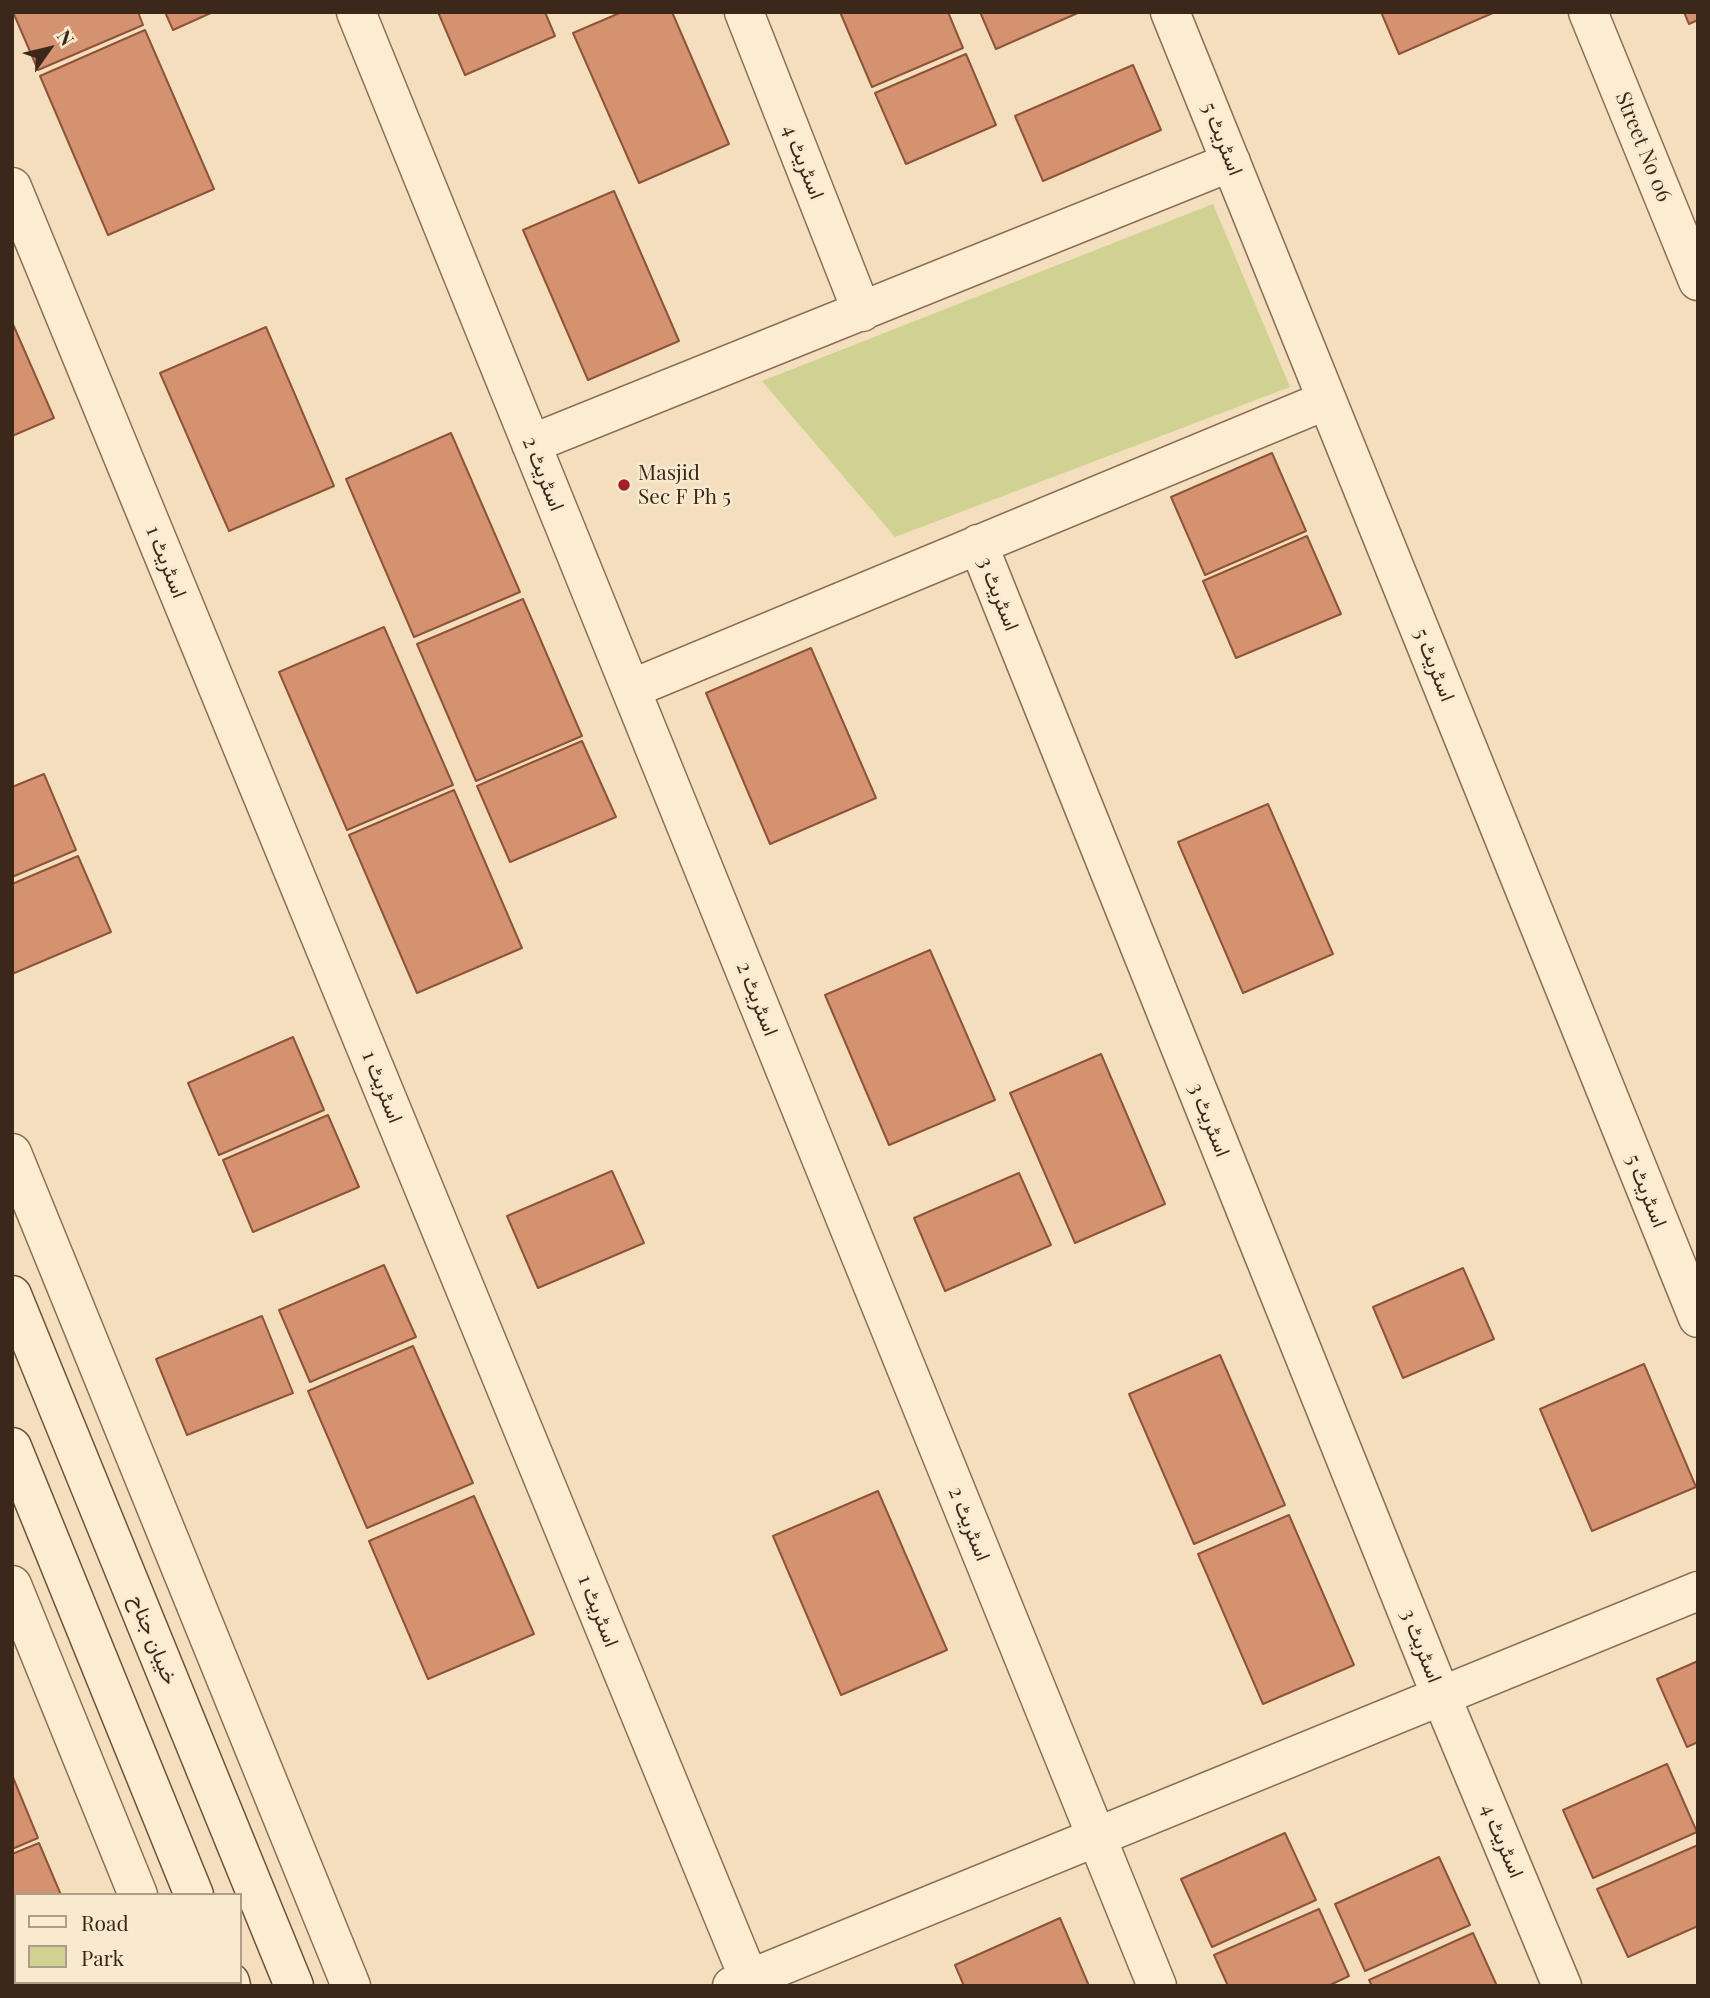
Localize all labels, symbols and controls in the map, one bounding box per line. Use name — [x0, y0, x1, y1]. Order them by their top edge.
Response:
north arrow — [14, 14, 84, 84]
text: N — [52, 24, 81, 50]
street label: Street No 06 — [1610, 88, 1676, 206]
street label: اسٹریٹ 5 — [1196, 99, 1248, 179]
street label: اسٹریٹ 4 — [777, 121, 829, 203]
street label: اسٹریٹ 2 — [517, 433, 569, 515]
place label: Masjid Sec F Ph 5 — [638, 460, 731, 510]
marker: Masjid Sec F Ph 5 — [616, 477, 632, 493]
street label: اسٹریٹ 1 — [140, 522, 192, 602]
street label: اسٹریٹ 3 — [972, 553, 1024, 635]
street label: اسٹریٹ 5 — [1408, 625, 1460, 705]
street label: اسٹریٹ 2 — [731, 958, 783, 1040]
street label: اسٹریٹ 1 — [356, 1047, 408, 1127]
street label: اسٹریٹ 3 — [1183, 1079, 1235, 1161]
street label: اسٹریٹ 5 — [1620, 1151, 1672, 1231]
street label: اسٹریٹ 2 — [943, 1483, 995, 1565]
street label: اسٹریٹ 1 — [572, 1571, 624, 1651]
street label: خیبان جناح — [124, 1591, 182, 1689]
street label: اسٹریٹ 3 — [1395, 1605, 1447, 1687]
street label: اسٹریٹ 4 — [1475, 1800, 1529, 1882]
legend — [14, 1893, 242, 1984]
text: Road — [81, 1908, 129, 1936]
text: Park — [81, 1943, 124, 1971]

